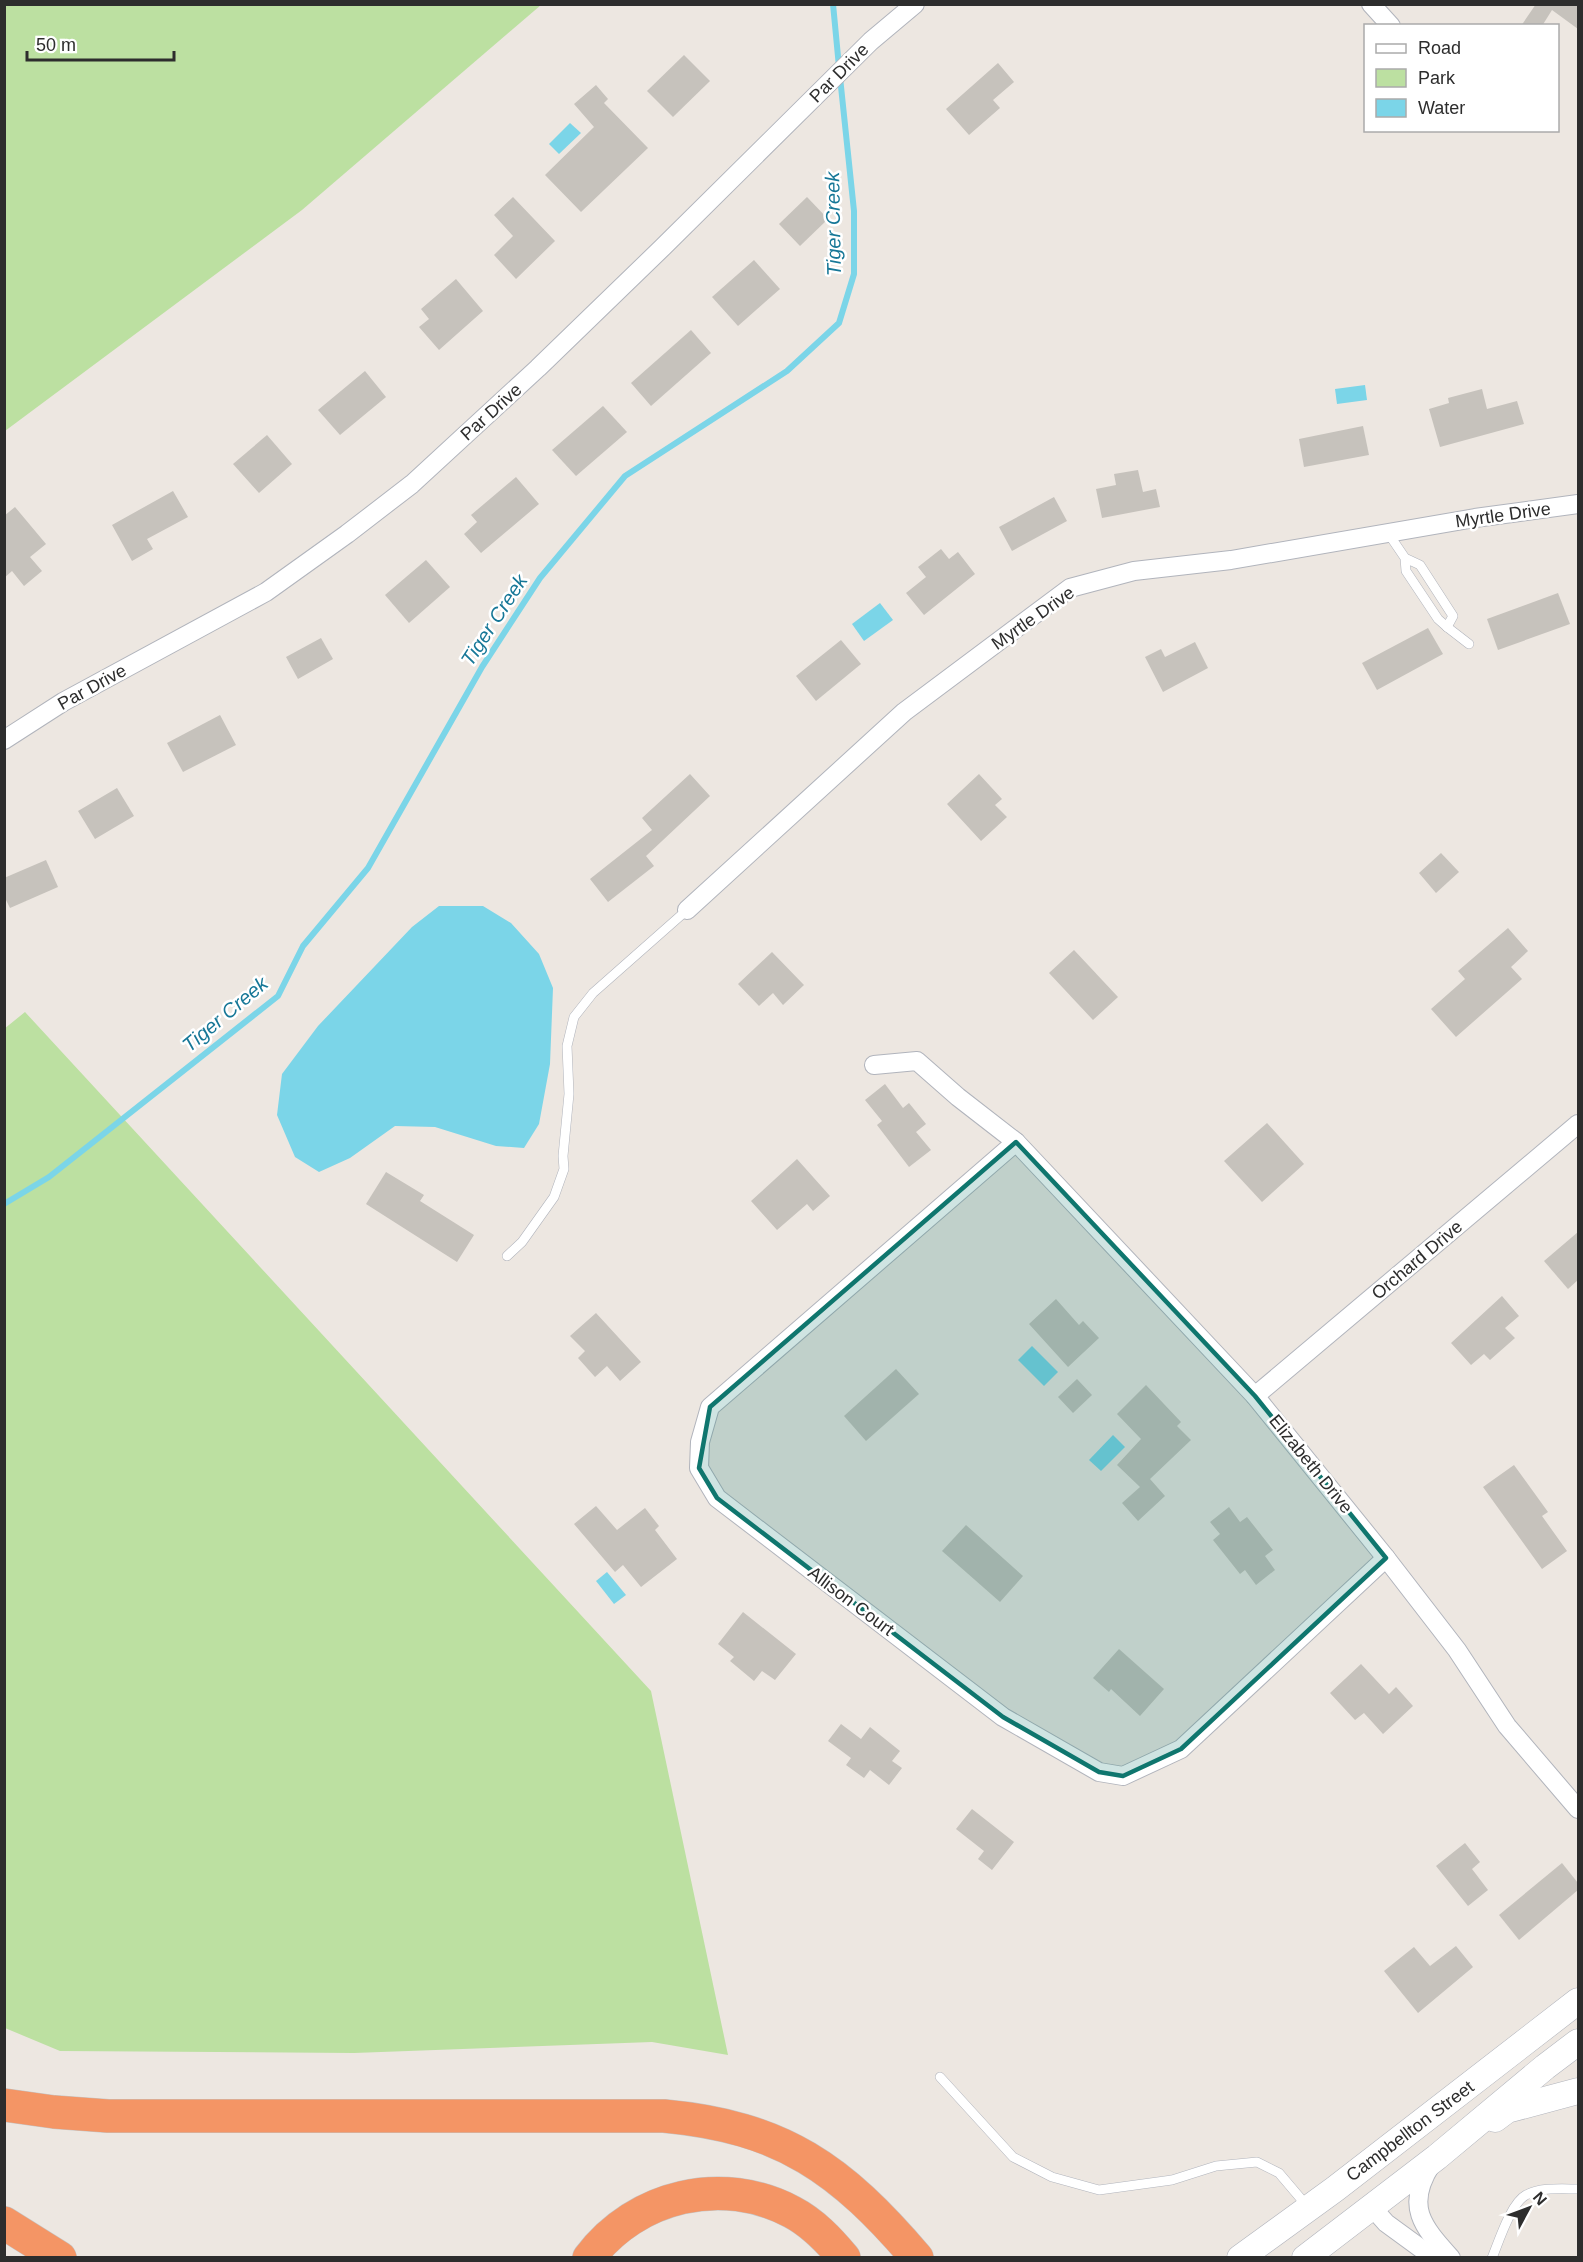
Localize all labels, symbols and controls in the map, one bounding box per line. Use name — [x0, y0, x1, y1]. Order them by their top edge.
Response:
scale bar — [27, 24, 174, 62]
legend — [1364, 24, 1559, 132]
text: 50 m — [36, 35, 76, 55]
text: Road — [1418, 38, 1461, 58]
street label: Par Drive — [805, 39, 873, 107]
text: Park — [1418, 68, 1456, 88]
text: Water — [1418, 98, 1465, 118]
water label: Tiger Creek — [821, 171, 845, 276]
street label: Par Drive — [456, 379, 526, 445]
street label: Myrtle Drive — [1454, 498, 1552, 532]
water label: Tiger Creek — [456, 569, 532, 670]
street label: Myrtle Drive — [988, 582, 1078, 654]
street label: Par Drive — [54, 660, 130, 714]
water label: Tiger Creek — [178, 971, 273, 1056]
street label: Orchard Drive — [1368, 1216, 1466, 1304]
street label: Elizabeth Drive — [1265, 1411, 1357, 1517]
street label: Allison Court — [804, 1562, 898, 1640]
street label: Campbellton Street — [1342, 2077, 1478, 2185]
north arrow — [1499, 2178, 1559, 2238]
text: N — [1530, 2189, 1550, 2208]

